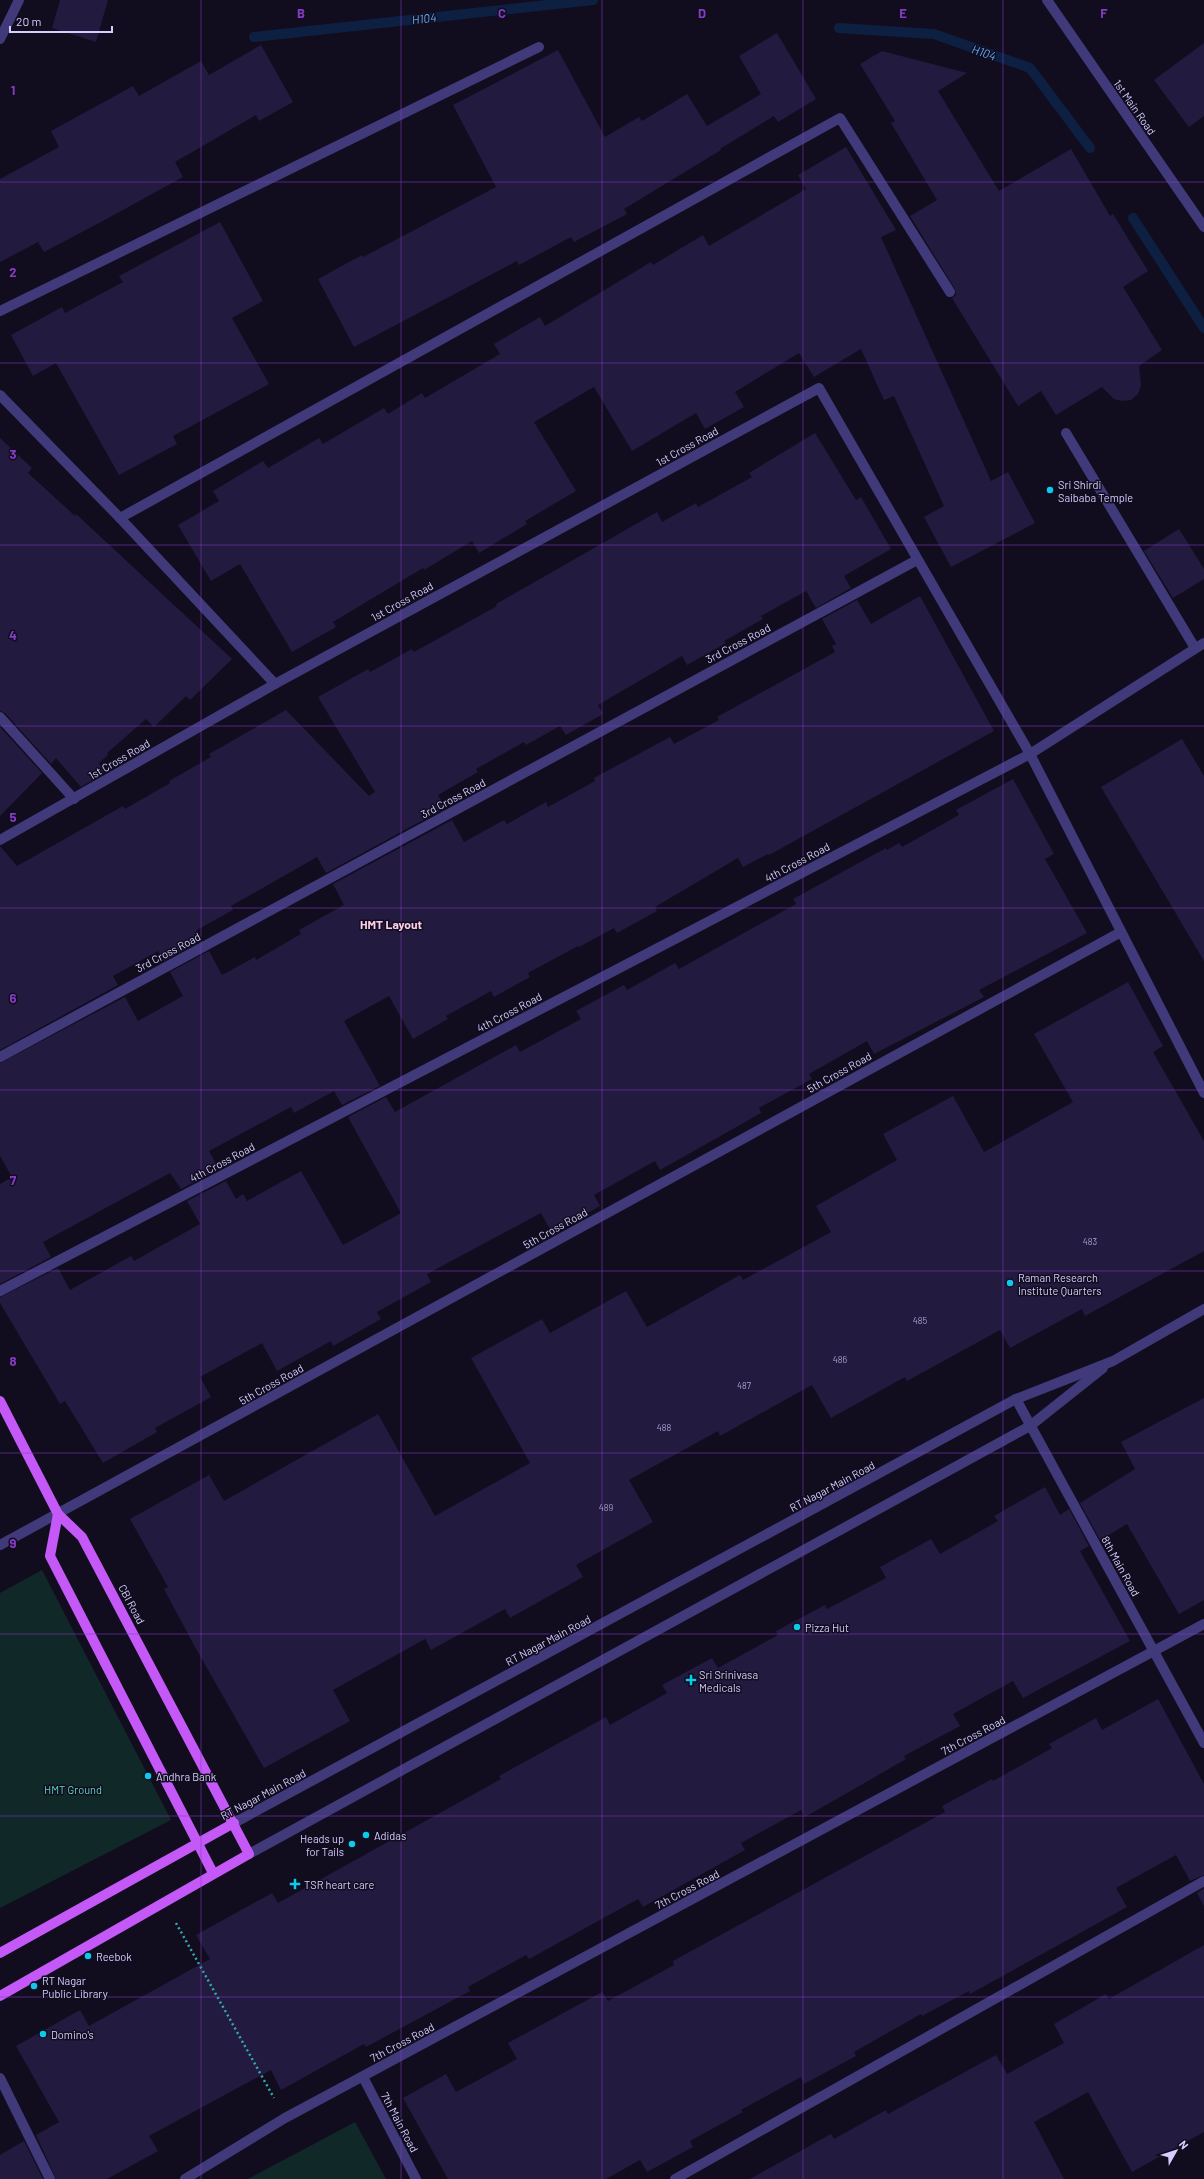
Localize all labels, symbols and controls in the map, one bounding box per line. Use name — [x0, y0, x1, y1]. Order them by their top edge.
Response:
text: B — [297, 5, 305, 21]
text: C — [498, 5, 506, 21]
text: D — [698, 5, 706, 21]
text: E — [899, 5, 907, 21]
text: F — [1100, 5, 1108, 21]
scale bar — [10, 8, 112, 34]
water label: H104 — [411, 10, 437, 26]
text: 20 m — [16, 14, 42, 28]
water label: H104 — [970, 41, 998, 63]
street label: 1st Main Road — [1111, 77, 1159, 137]
text: 1 — [11, 82, 15, 98]
text: 2 — [9, 264, 17, 280]
street label: 1st Cross Road — [654, 424, 720, 468]
text: 3 — [9, 446, 17, 462]
place label: Sri Shirdi Saibaba Temple — [1058, 478, 1133, 504]
marker: Sri Shirdi Saibaba Temple — [1045, 485, 1055, 495]
street label: 1st Cross Road — [369, 579, 435, 623]
street label: 3rd Cross Road — [703, 621, 773, 665]
text: 4 — [9, 627, 17, 643]
street label: 1st Cross Road — [86, 736, 152, 782]
street label: 3rd Cross Road — [418, 776, 488, 820]
text: 5 — [9, 809, 17, 825]
street label: 4th Cross Road — [762, 839, 832, 885]
district label: HMT Layout — [360, 917, 422, 931]
street label: 3rd Cross Road — [133, 930, 203, 974]
street label: 4th Cross Road — [474, 989, 544, 1035]
text: 6 — [10, 990, 17, 1006]
street label: 5th Cross Road — [805, 1049, 873, 1095]
street label: 4th Cross Road — [187, 1139, 257, 1185]
text: 7 — [10, 1172, 17, 1188]
street label: 5th Cross Road — [521, 1205, 589, 1251]
house number: 483 — [1083, 1236, 1097, 1247]
place label: Raman Research Institute Quarters — [1018, 1271, 1102, 1297]
marker: Raman Research Institute Quarters — [1005, 1278, 1015, 1288]
house number: 485 — [913, 1315, 928, 1326]
text: 8 — [9, 1353, 17, 1369]
house number: 486 — [833, 1354, 847, 1365]
street label: 5th Cross Road — [237, 1361, 305, 1407]
house number: 487 — [737, 1380, 752, 1391]
house number: 488 — [657, 1422, 671, 1433]
street label: RT Nagar Main Road — [787, 1458, 877, 1514]
house number: 489 — [599, 1502, 613, 1513]
street label: 8th Main Road — [1099, 1534, 1143, 1598]
text: 9 — [10, 1535, 17, 1551]
street label: CBI Road — [116, 1582, 148, 1626]
street label: RT Nagar Main Road — [503, 1612, 593, 1668]
place label: Pizza Hut — [805, 1621, 849, 1634]
marker: Pizza Hut — [792, 1622, 802, 1632]
place label: Sri Srinivasa Medicals — [699, 1668, 758, 1694]
marker: Sri Srinivasa Medicals — [686, 1675, 696, 1685]
street label: 7th Cross Road — [939, 1713, 1007, 1757]
street label: RT Nagar Main Road — [218, 1766, 308, 1822]
place label: Andhra Bank — [156, 1770, 217, 1783]
marker: Andhra Bank — [143, 1771, 153, 1781]
park label: HMT Ground — [44, 1783, 102, 1796]
place label: Adidas — [374, 1829, 406, 1842]
marker: Adidas — [361, 1830, 371, 1840]
place label: Heads up for Tails — [300, 1832, 344, 1858]
marker: Heads up for Tails — [347, 1839, 357, 1849]
street label: 7th Cross Road — [653, 1867, 721, 1911]
marker: TSR heart care — [289, 1878, 301, 1890]
place label: TSR heart care — [304, 1878, 375, 1891]
place label: Reebok — [96, 1950, 132, 1963]
marker: Reebok — [83, 1951, 93, 1961]
place label: RT Nagar Public Library — [42, 1974, 108, 2000]
marker: RT Nagar Public Library — [29, 1981, 39, 1991]
street label: 7th Cross Road — [368, 2020, 436, 2064]
place label: Domino's — [51, 2028, 94, 2041]
marker: Domino's — [38, 2029, 48, 2039]
street label: 7th Main Road — [379, 2090, 421, 2154]
north arrow — [1156, 2131, 1196, 2171]
text: N — [1177, 2137, 1192, 2151]

